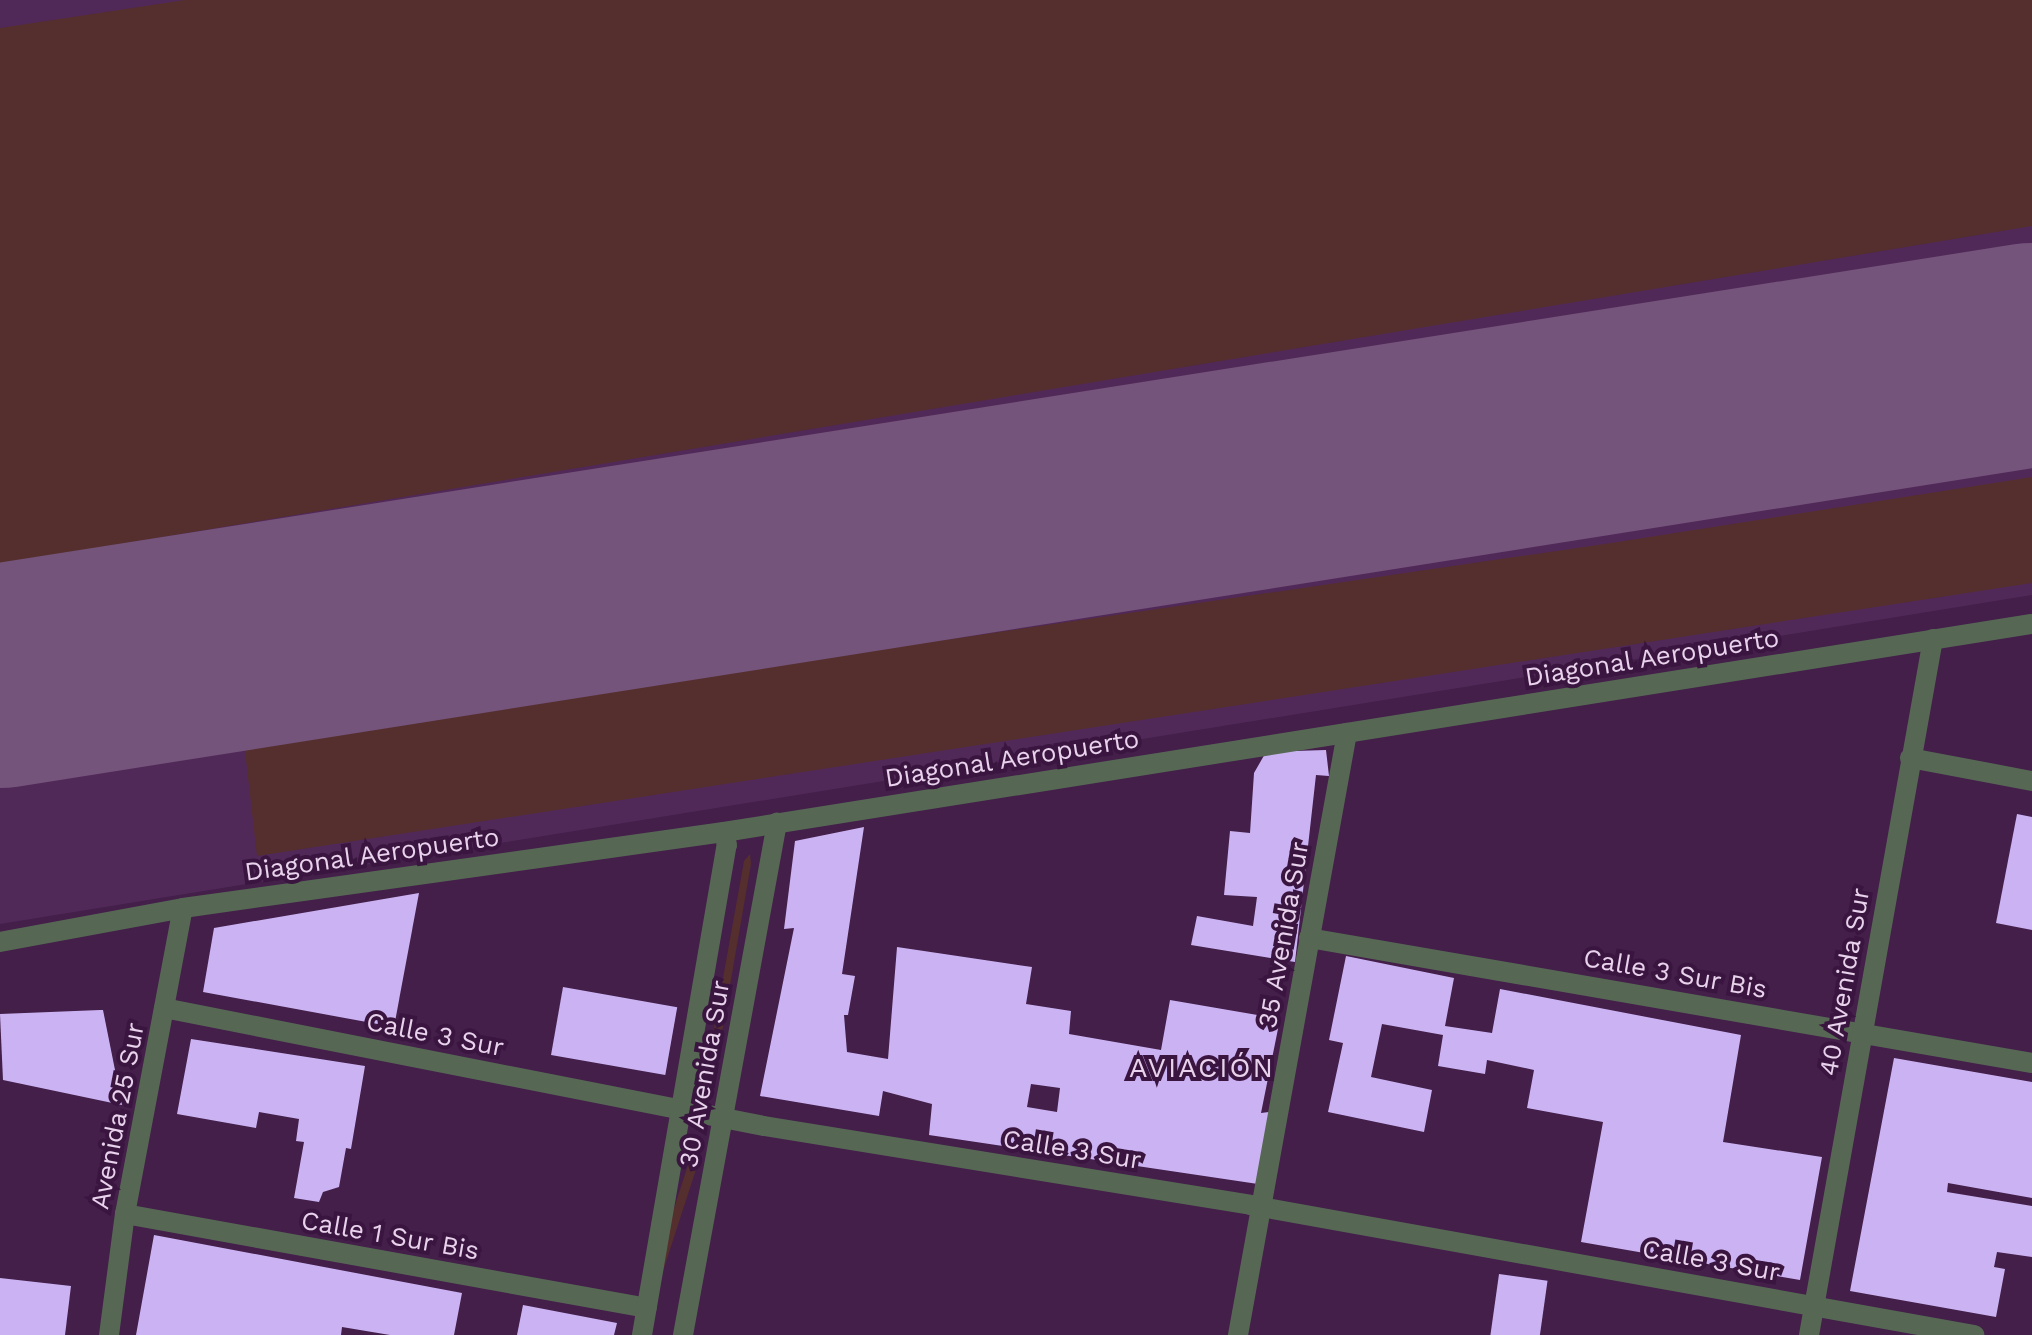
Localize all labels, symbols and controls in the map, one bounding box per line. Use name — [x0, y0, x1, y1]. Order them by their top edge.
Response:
street label: Diagonal Aeropuerto — [1522, 622, 1782, 694]
street label: Diagonal Aeropuerto — [882, 723, 1142, 795]
street label: Diagonal Aeropuerto — [242, 822, 502, 888]
street label: 35 Avenida Sur — [1252, 839, 1316, 1031]
street label: 40 Avenida Sur — [1813, 885, 1877, 1079]
street label: Calle 3 Sur Bis — [1581, 942, 1769, 1006]
street label: 30 Avenida Sur — [673, 977, 737, 1171]
street label: Calle 3 Sur — [364, 1006, 506, 1064]
street label: Avenida 25 Sur — [85, 1020, 151, 1212]
district label: AVIACIÓN — [1129, 1051, 1275, 1085]
street label: Calle 3 Sur — [1001, 1124, 1143, 1176]
street label: Calle 1 Sur Bis — [298, 1205, 482, 1267]
street label: Calle 3 Sur — [1640, 1234, 1782, 1288]

